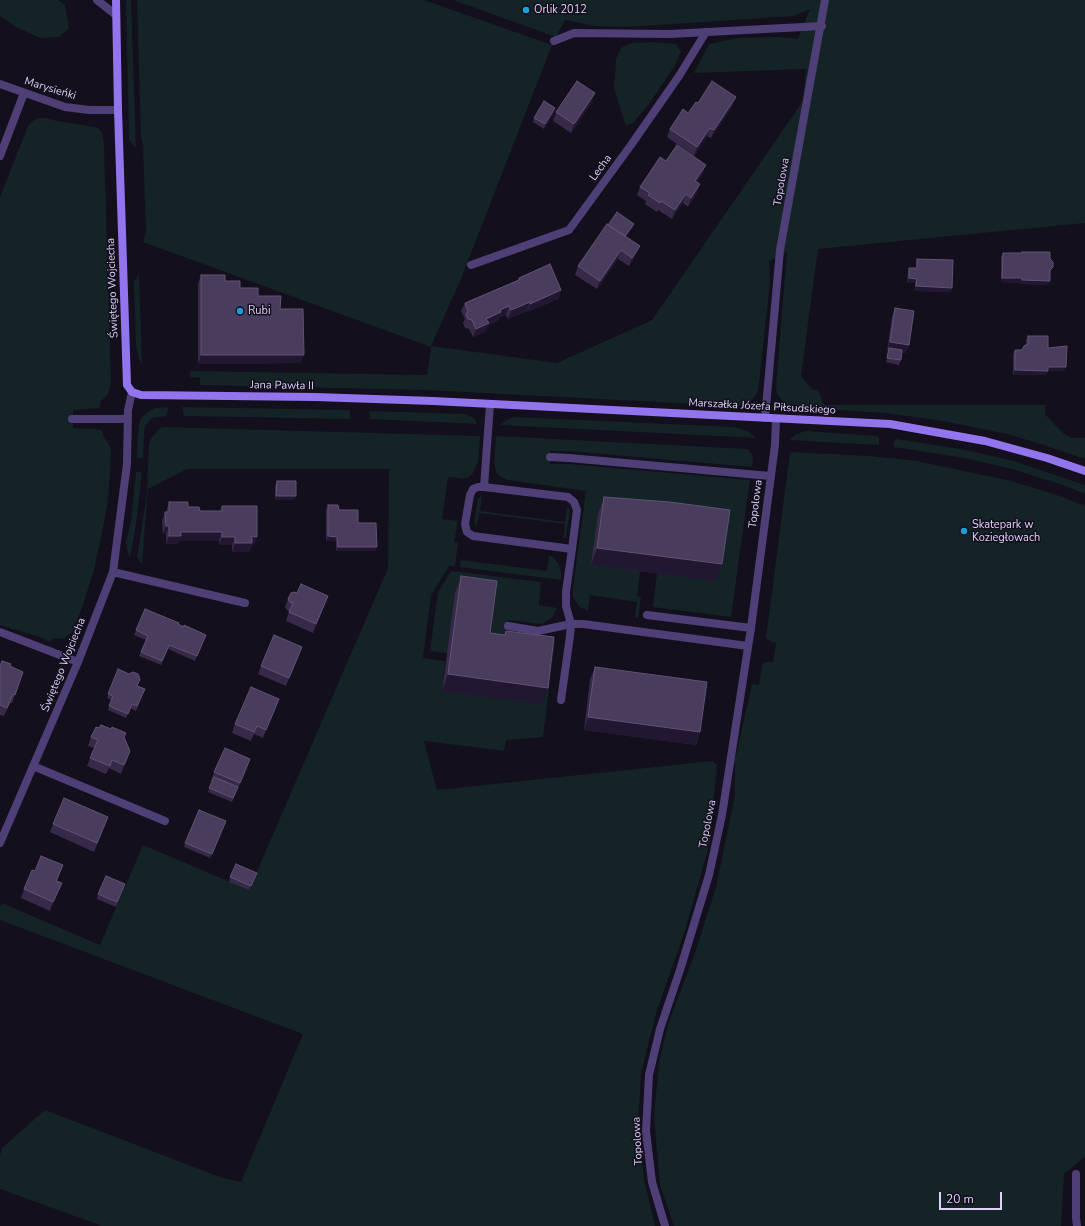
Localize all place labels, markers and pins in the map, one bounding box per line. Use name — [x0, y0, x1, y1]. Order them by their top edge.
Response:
place label: Orlik 2012 — [534, 3, 587, 17]
marker: Orlik 2012 — [521, 5, 531, 15]
place label: Rubi — [248, 304, 270, 318]
marker: Rubi — [235, 306, 245, 316]
place label: Skatepark w Koziegłowach — [972, 518, 1040, 544]
marker: Skatepark w Koziegłowach — [959, 526, 969, 536]

